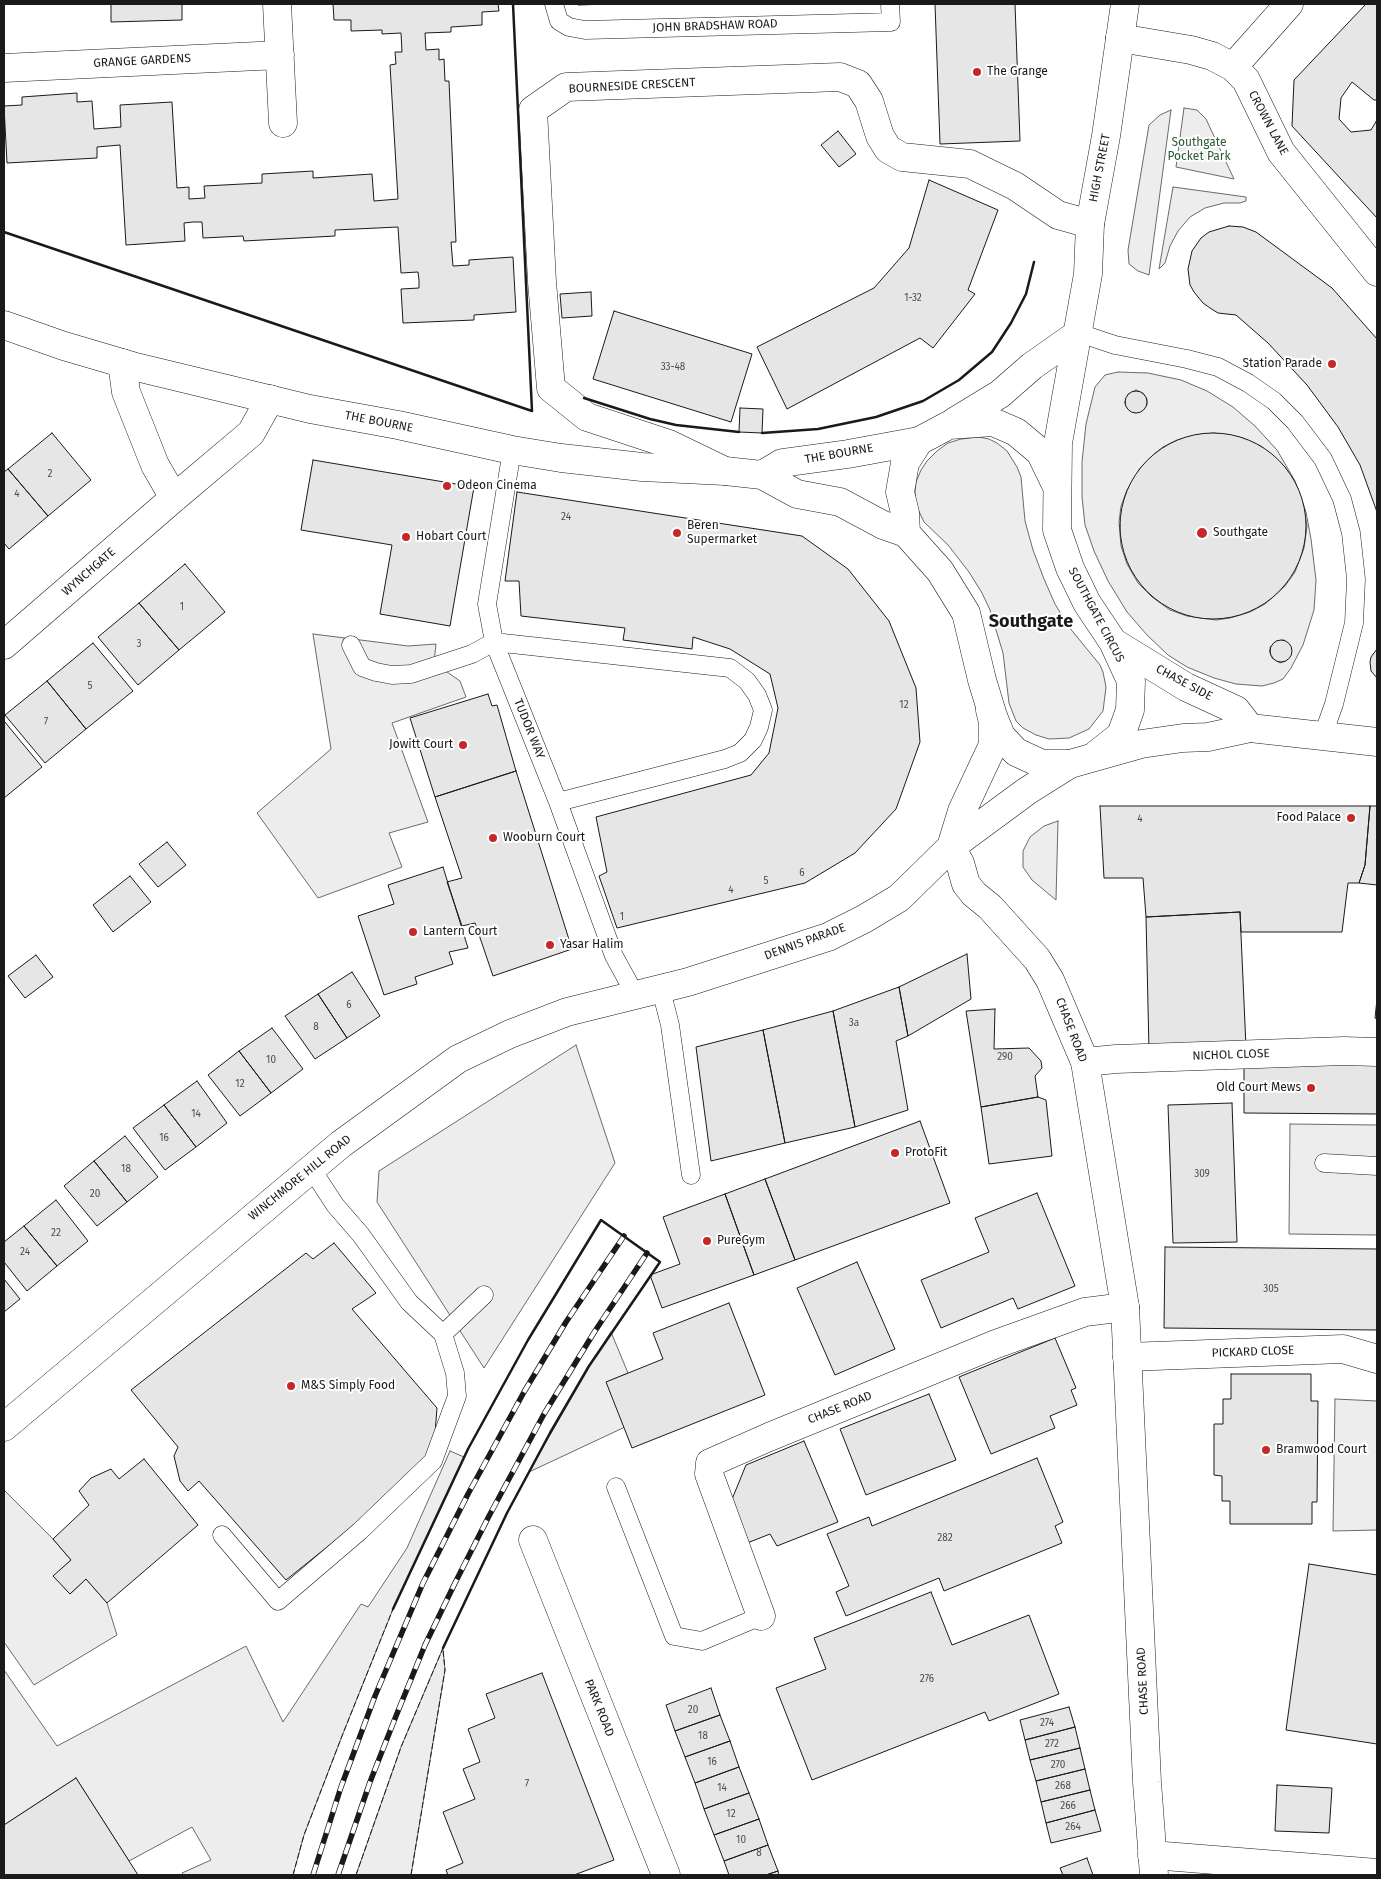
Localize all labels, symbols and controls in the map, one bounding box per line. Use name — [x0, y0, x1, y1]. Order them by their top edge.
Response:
street label: JOHN BRADSHAW ROAD — [652, 17, 778, 35]
street label: GRANGE GARDENS — [93, 51, 191, 71]
place label: The Grange — [987, 65, 1048, 79]
marker: The Grange — [971, 66, 983, 78]
street label: BOURNESIDE CRESCENT — [568, 75, 696, 97]
street label: CROWN LANE — [1245, 88, 1291, 158]
street label: HIGH STREET — [1086, 133, 1114, 203]
park label: Southgate Pocket Park — [1167, 136, 1231, 164]
house number: 1-32 — [904, 292, 922, 304]
place label: Station Parade — [1242, 357, 1322, 371]
marker: Station Parade — [1326, 358, 1338, 370]
house number: 33-48 — [661, 361, 685, 373]
street label: THE BOURNE — [344, 408, 414, 436]
street label: THE BOURNE — [804, 441, 874, 467]
house number: 2 — [48, 468, 52, 480]
place label: Odeon Cinema — [457, 479, 537, 493]
marker: Odeon Cinema — [441, 480, 453, 492]
house number: 4 — [14, 488, 20, 500]
house number: 24 — [561, 511, 571, 523]
place label: Beren Supermarket — [687, 519, 757, 547]
marker: Southgate — [1195, 526, 1209, 540]
place label: Southgate — [1213, 526, 1268, 540]
marker: Beren Supermarket — [671, 527, 683, 539]
place label: Hobart Court — [416, 530, 486, 544]
marker: Hobart Court — [400, 531, 412, 543]
street label: WYNCHGATE — [59, 545, 119, 599]
street label: SOUTHGATE CIRCUS — [1065, 565, 1127, 665]
house number: 1 — [180, 601, 184, 613]
district label: Southgate — [989, 611, 1073, 633]
house number: 3 — [137, 638, 141, 650]
street label: CHASE SIDE — [1153, 662, 1215, 704]
house number: 5 — [87, 680, 93, 692]
street label: TUDOR WAY — [510, 697, 548, 761]
house number: 12 — [899, 699, 909, 711]
house number: 7 — [44, 716, 48, 728]
place label: Jowitt Court — [389, 738, 453, 752]
marker: Jowitt Court — [457, 739, 469, 751]
place label: Food Palace — [1276, 811, 1341, 825]
marker: Food Palace — [1345, 812, 1357, 824]
house number: 4 — [1137, 813, 1143, 825]
place label: Wooburn Court — [503, 831, 585, 845]
marker: Wooburn Court — [487, 832, 499, 844]
house number: 6 — [799, 867, 805, 879]
house number: 5 — [763, 875, 769, 887]
house number: 4 — [728, 884, 734, 896]
house number: 1 — [620, 911, 624, 923]
street label: DENNIS PARADE — [763, 921, 847, 963]
place label: Lantern Court — [423, 925, 497, 939]
marker: Lantern Court — [407, 926, 419, 938]
place label: Yasar Halim — [560, 938, 624, 952]
marker: Yasar Halim — [544, 939, 556, 951]
street label: CHASE ROAD — [1052, 996, 1090, 1064]
house number: 6 — [346, 999, 352, 1011]
house number: 3a — [849, 1017, 859, 1029]
house number: 8 — [313, 1021, 319, 1033]
street label: NICHOL CLOSE — [1192, 1046, 1270, 1064]
house number: 290 — [997, 1051, 1013, 1063]
house number: 10 — [266, 1054, 276, 1066]
house number: 12 — [235, 1078, 245, 1090]
place label: Old Court Mews — [1216, 1081, 1301, 1095]
marker: Old Court Mews — [1305, 1082, 1317, 1094]
house number: 14 — [191, 1108, 201, 1120]
house number: 16 — [159, 1132, 169, 1144]
street label: WINCHMORE HILL ROAD — [246, 1132, 354, 1224]
place label: ProtoFit — [905, 1146, 947, 1160]
marker: ProtoFit — [889, 1147, 901, 1159]
house number: 18 — [121, 1163, 131, 1175]
house number: 309 — [1194, 1168, 1210, 1180]
house number: 20 — [90, 1188, 100, 1200]
house number: 22 — [51, 1227, 61, 1239]
place label: PureGym — [717, 1234, 765, 1248]
marker: PureGym — [701, 1235, 713, 1247]
house number: 24 — [20, 1246, 30, 1258]
house number: 305 — [1263, 1283, 1279, 1295]
street label: PICKARD CLOSE — [1211, 1343, 1295, 1361]
place label: M&S Simply Food — [301, 1379, 395, 1393]
marker: M&S Simply Food — [285, 1380, 297, 1392]
street label: CHASE ROAD — [806, 1389, 874, 1427]
place label: Bramwood Court — [1276, 1443, 1367, 1457]
marker: Bramwood Court — [1260, 1444, 1272, 1456]
house number: 282 — [937, 1532, 953, 1544]
street label: CHASE ROAD — [1134, 1647, 1152, 1715]
house number: 276 — [920, 1673, 934, 1685]
street label: PARK ROAD — [581, 1677, 617, 1739]
house number: 20 — [688, 1704, 698, 1716]
house number: 274 — [1040, 1717, 1054, 1729]
house number: 18 — [698, 1730, 708, 1742]
house number: 272 — [1045, 1738, 1059, 1750]
house number: 16 — [707, 1756, 717, 1768]
house number: 270 — [1051, 1759, 1065, 1771]
house number: 7 — [525, 1778, 529, 1790]
house number: 268 — [1055, 1780, 1071, 1792]
house number: 14 — [717, 1782, 727, 1794]
house number: 266 — [1060, 1800, 1076, 1812]
house number: 12 — [726, 1808, 736, 1820]
house number: 264 — [1065, 1821, 1081, 1833]
house number: 10 — [736, 1834, 746, 1846]
house number: 8 — [756, 1847, 762, 1859]

